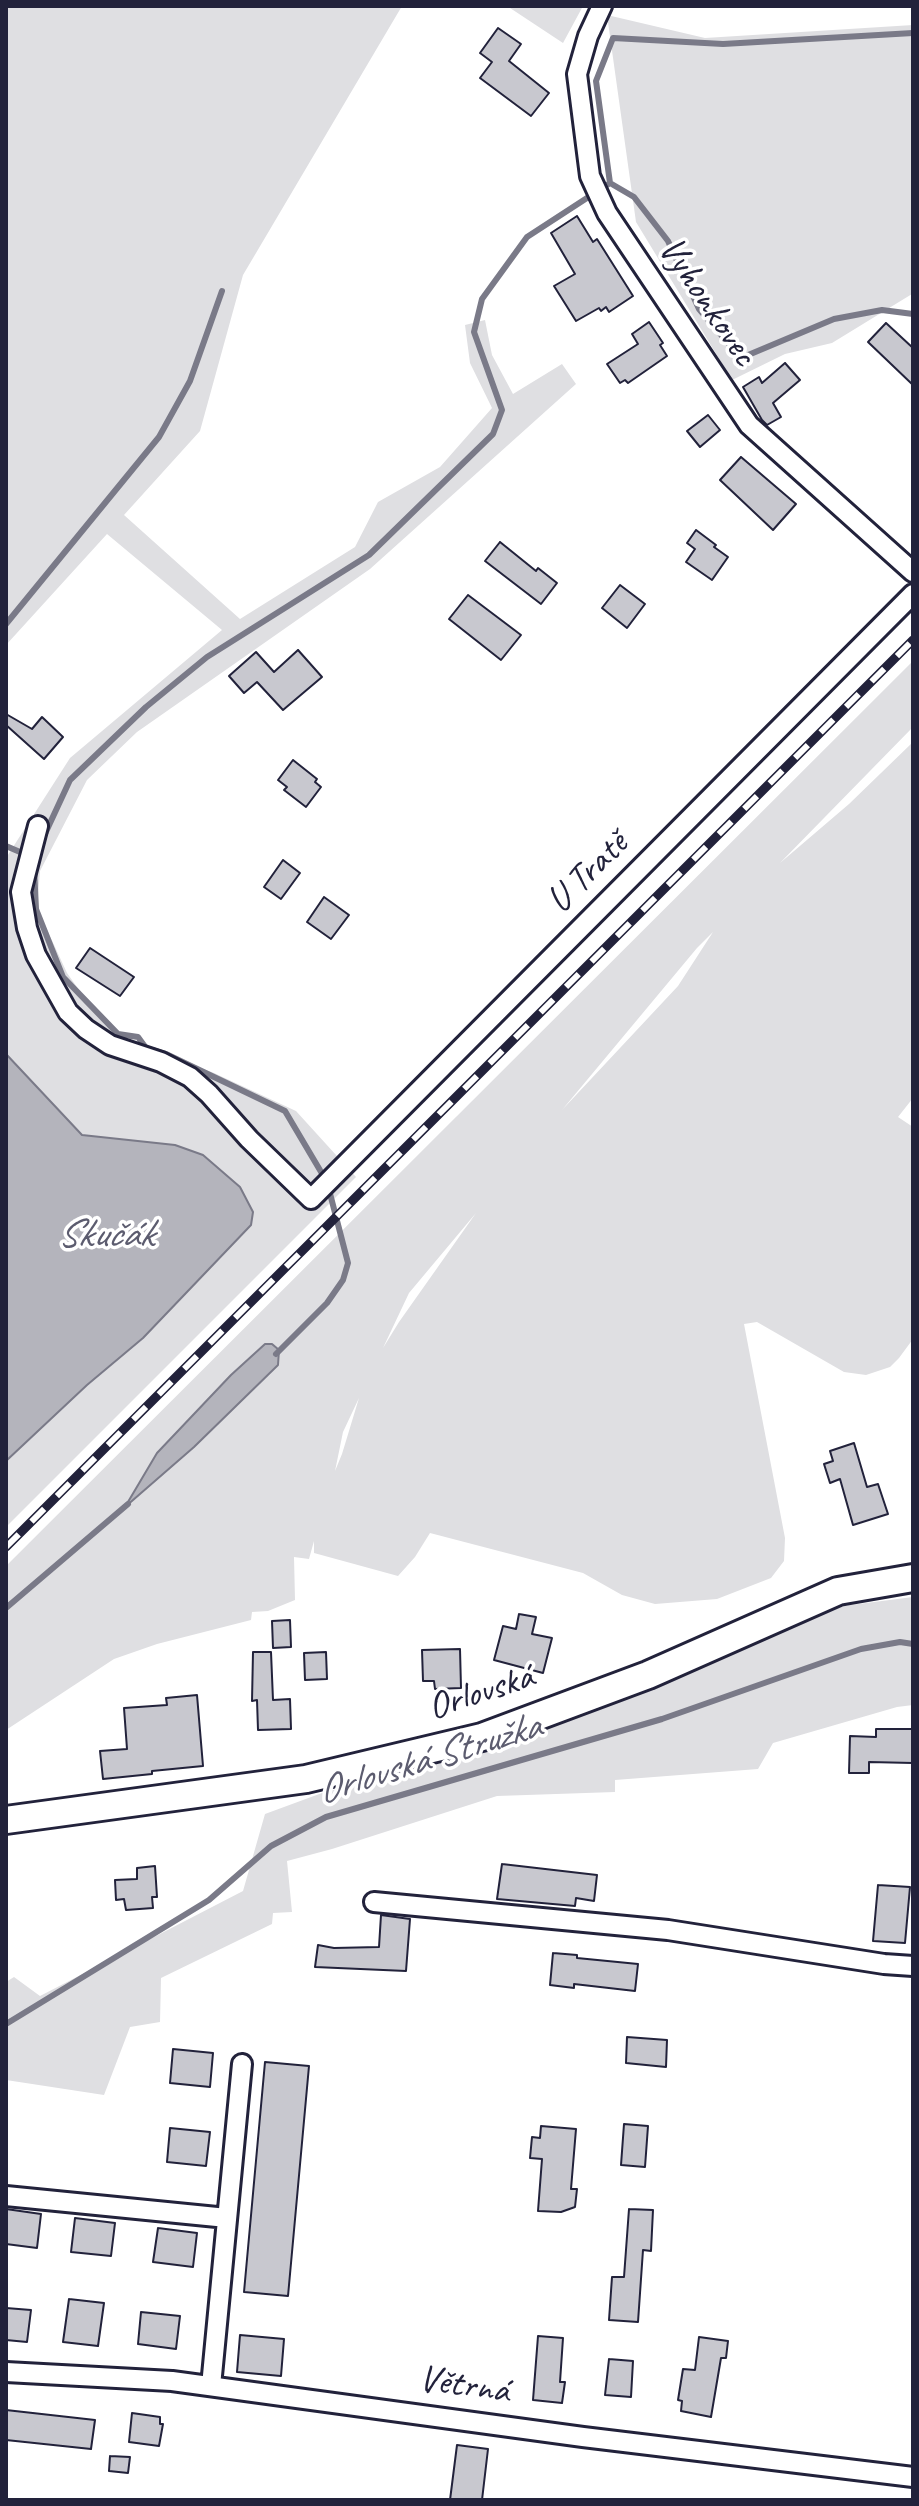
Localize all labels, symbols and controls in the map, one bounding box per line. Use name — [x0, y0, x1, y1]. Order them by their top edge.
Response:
street label: Vyhonkovec — [647, 229, 767, 375]
street label: U Tratě — [538, 823, 638, 923]
water label: Skučák — [57, 1212, 153, 1260]
street label: Orlovská — [422, 1655, 540, 1731]
water label: Orlovská Stružka — [311, 1703, 547, 1817]
street label: Větrná — [416, 2357, 512, 2415]

